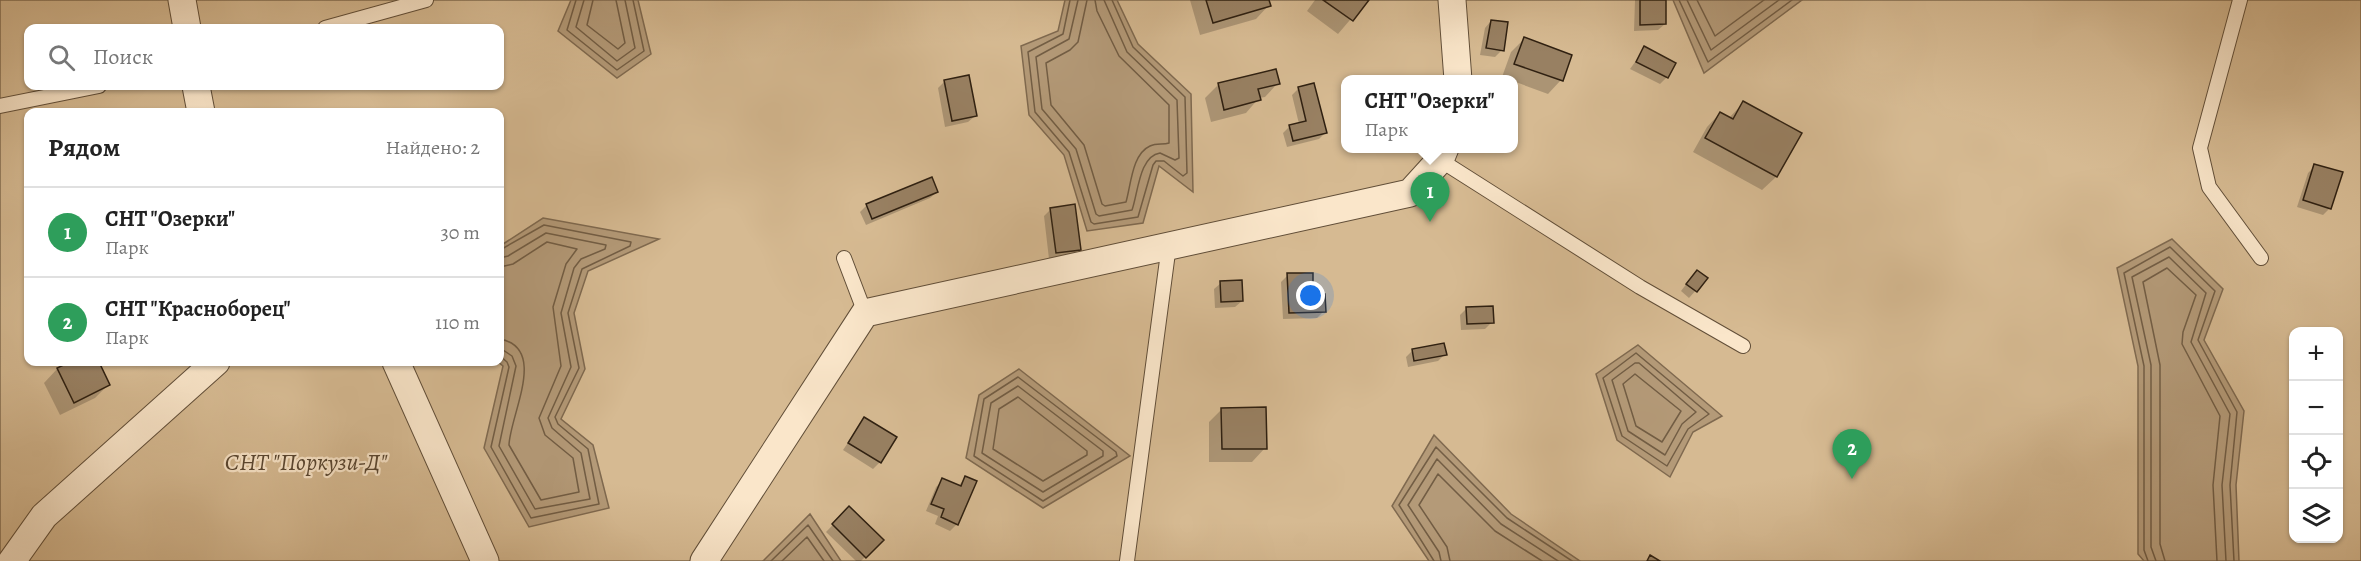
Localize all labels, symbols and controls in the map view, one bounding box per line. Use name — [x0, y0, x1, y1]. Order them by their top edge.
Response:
search box — [24, 24, 504, 90]
icon: search — [45, 41, 78, 74]
text: Поиск — [93, 42, 153, 72]
popup — [1341, 75, 1518, 153]
text: СНТ "Озерки" — [1364, 86, 1495, 116]
text: Парк — [1364, 116, 1408, 143]
text: Рядом — [48, 130, 120, 165]
text: Найдено: 2 — [385, 134, 480, 161]
pin: 1 — [1410, 172, 1450, 222]
text: СНТ "Озерки" — [105, 204, 235, 234]
text: 1 — [64, 219, 71, 246]
text: 30 m — [440, 219, 480, 246]
text: Парк — [105, 234, 149, 261]
your location — [1296, 281, 1325, 310]
text: СНТ "Красноборец" — [105, 294, 291, 324]
text: 2 — [63, 309, 72, 336]
text: 110 m — [435, 309, 480, 336]
text: Парк — [105, 324, 149, 351]
map controls — [2289, 327, 2343, 543]
button: + — [2289, 327, 2343, 381]
button: − — [2289, 381, 2343, 435]
pin: 2 — [1832, 430, 1872, 479]
button: locate — [2289, 435, 2343, 489]
park label: СНТ "Поркузи-Д" — [225, 446, 388, 478]
button: layers — [2289, 489, 2343, 543]

